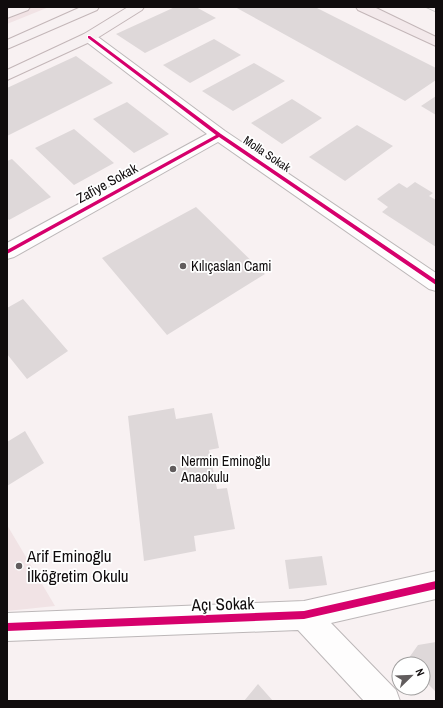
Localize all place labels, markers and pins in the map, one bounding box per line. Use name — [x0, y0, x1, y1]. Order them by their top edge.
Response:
place label: Kılıçaslan Cami — [191, 257, 271, 275]
marker: Kılıçaslan Cami — [178, 261, 188, 271]
place label: Nermin Eminoğlu Anaokulu — [180, 452, 270, 486]
marker: Nermin Eminoğlu Anaokulu — [168, 464, 178, 474]
place label: Arif Eminoğlu İlköğretim Okulu — [26, 544, 129, 587]
marker: Arif Eminoğlu İlköğretim Okulu — [14, 561, 24, 571]

